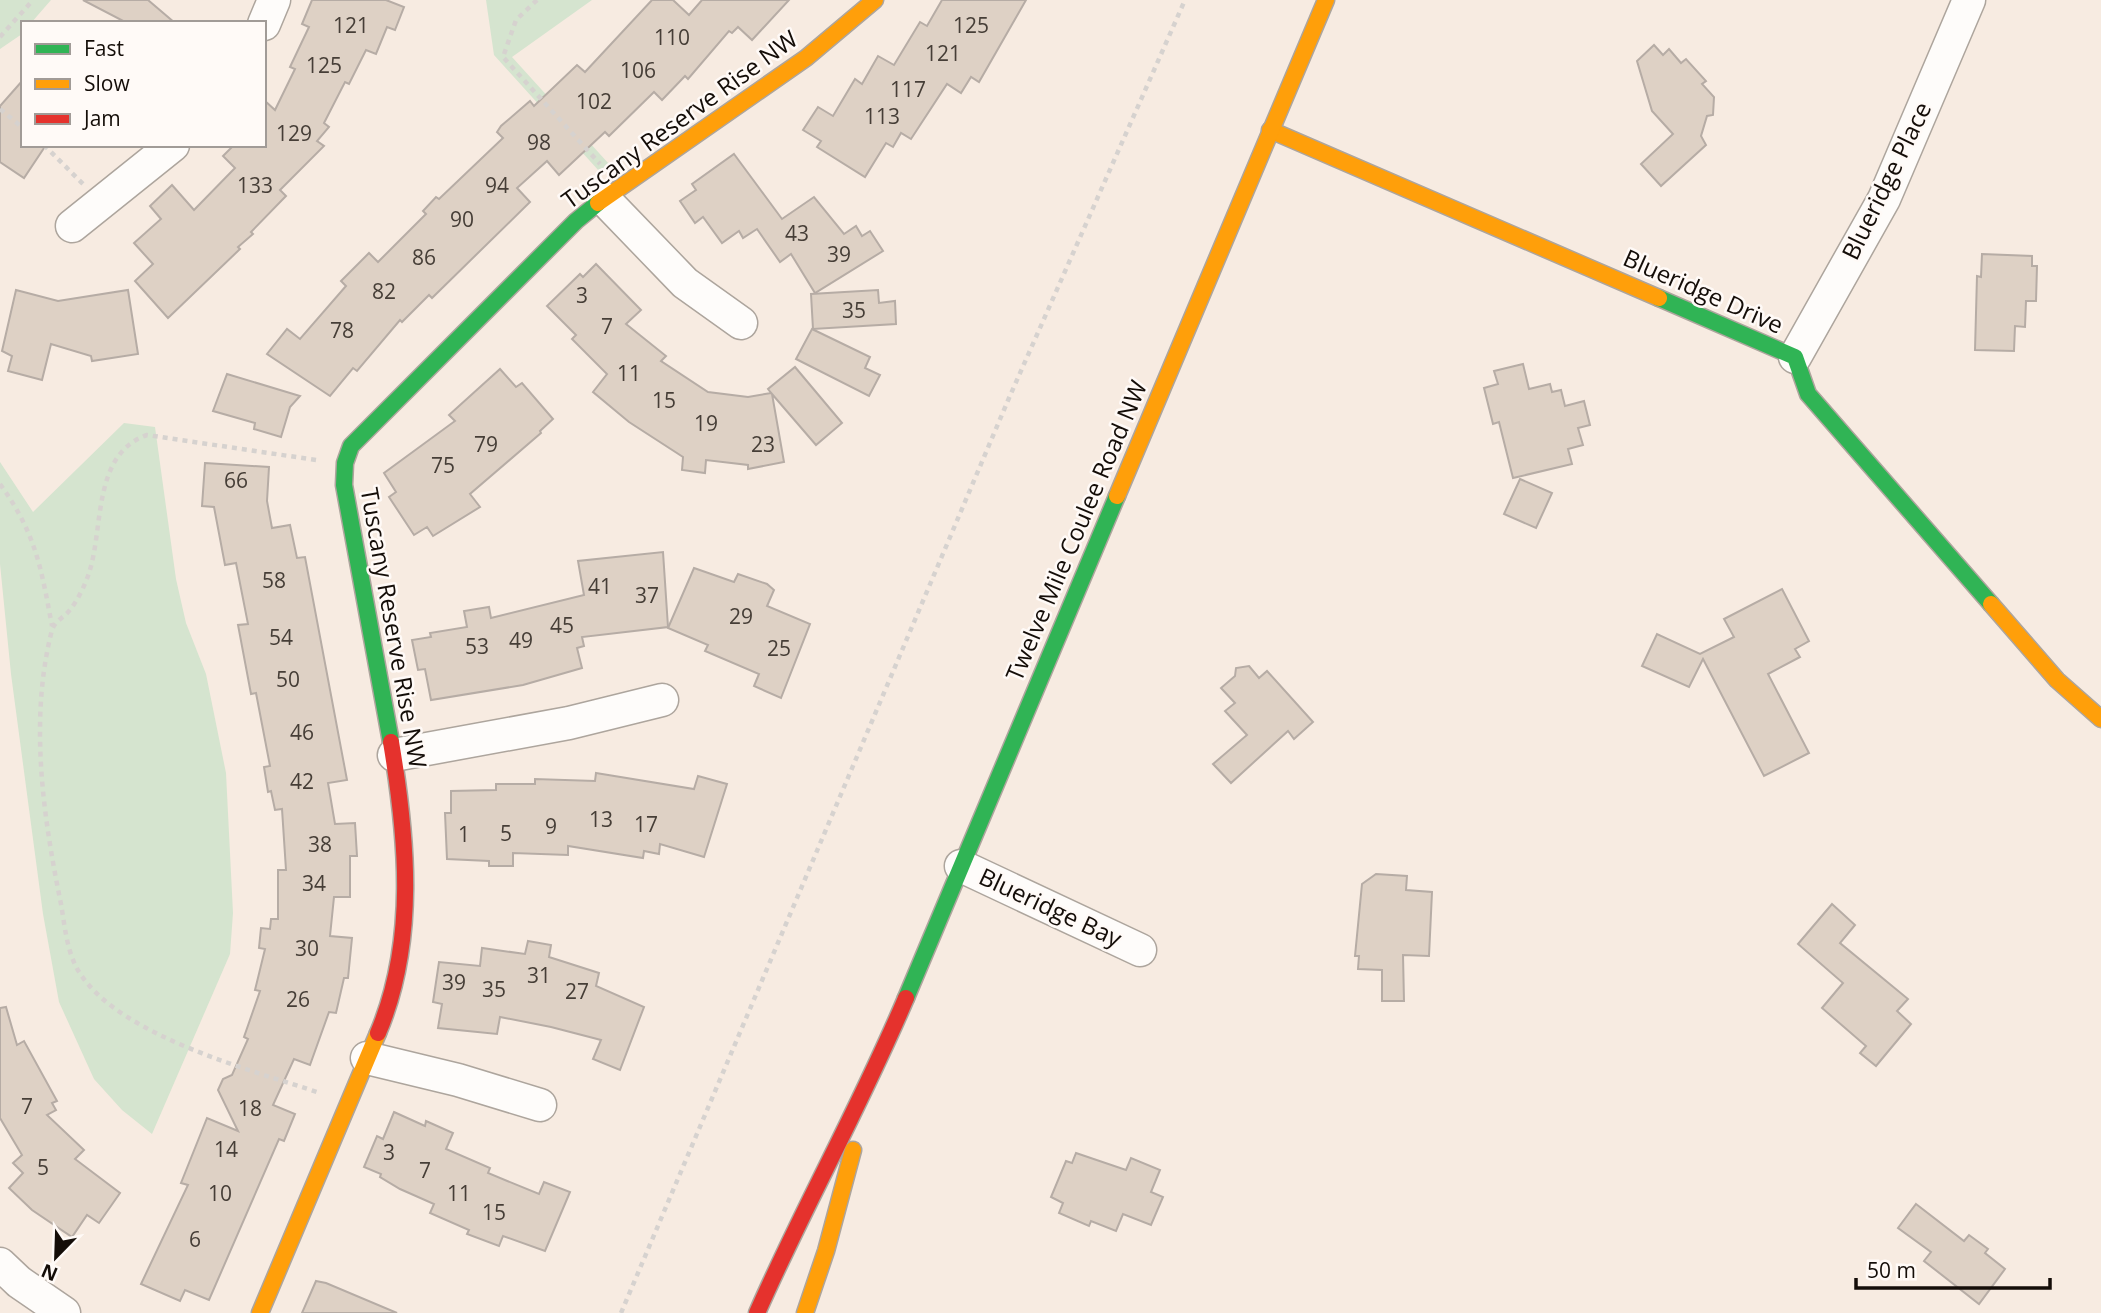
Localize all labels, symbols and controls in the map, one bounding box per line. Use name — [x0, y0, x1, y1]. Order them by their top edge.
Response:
house number: 121 — [333, 11, 369, 39]
house number: 125 — [953, 11, 989, 39]
legend — [21, 21, 266, 147]
street label: Tuscany Reserve Rise NW — [554, 22, 804, 216]
house number: 110 — [654, 23, 690, 51]
text: Fast — [84, 34, 124, 62]
house number: 121 — [925, 39, 961, 67]
house number: 125 — [306, 51, 342, 79]
house number: 106 — [620, 56, 656, 84]
text: Slow — [84, 69, 130, 97]
house number: 117 — [890, 75, 926, 103]
house number: 102 — [576, 87, 612, 115]
street label: Blueridge Place — [1833, 96, 1938, 265]
house number: 113 — [864, 102, 900, 130]
text: Jam — [82, 104, 121, 132]
house number: 129 — [276, 119, 312, 147]
house number: 98 — [527, 128, 551, 156]
house number: 133 — [237, 171, 273, 199]
house number: 94 — [485, 171, 509, 199]
house number: 90 — [450, 205, 474, 233]
house number: 43 — [785, 219, 809, 247]
house number: 39 — [827, 240, 851, 268]
street label: Blueridge Drive — [1618, 241, 1789, 341]
house number: 86 — [412, 243, 436, 271]
house number: 82 — [372, 277, 396, 305]
house number: 3 — [576, 281, 588, 309]
house number: 35 — [842, 296, 866, 324]
house number: 7 — [601, 312, 613, 340]
house number: 78 — [330, 316, 354, 344]
house number: 11 — [617, 359, 641, 387]
street label: Twelve Mile Coulee Road NW — [997, 375, 1154, 686]
house number: 15 — [652, 386, 676, 414]
house number: 19 — [694, 409, 718, 437]
house number: 79 — [474, 430, 498, 458]
house number: 23 — [751, 430, 775, 458]
house number: 75 — [431, 451, 455, 479]
house number: 66 — [224, 466, 248, 494]
street label: Tuscany Reserve Rise NW — [354, 485, 435, 771]
house number: 58 — [262, 566, 286, 594]
house number: 41 — [588, 572, 612, 600]
house number: 37 — [635, 581, 659, 609]
house number: 29 — [729, 602, 753, 630]
house number: 45 — [550, 611, 574, 639]
house number: 54 — [269, 623, 293, 651]
house number: 49 — [509, 626, 533, 654]
house number: 53 — [465, 632, 489, 660]
house number: 25 — [767, 634, 791, 662]
house number: 50 — [276, 665, 300, 693]
house number: 46 — [290, 718, 314, 746]
house number: 42 — [290, 767, 314, 795]
house number: 13 — [589, 805, 613, 833]
house number: 17 — [634, 810, 658, 838]
house number: 9 — [545, 812, 557, 840]
house number: 5 — [500, 819, 512, 847]
house number: 1 — [458, 820, 470, 848]
house number: 38 — [308, 830, 332, 858]
street label: Blueridge Bay — [974, 859, 1128, 955]
house number: 34 — [302, 869, 326, 897]
house number: 30 — [295, 934, 319, 962]
house number: 31 — [527, 961, 551, 989]
house number: 39 — [442, 968, 466, 996]
house number: 35 — [482, 975, 506, 1003]
house number: 27 — [565, 977, 589, 1005]
house number: 26 — [286, 985, 310, 1013]
house number: 7 — [21, 1092, 33, 1120]
house number: 18 — [238, 1094, 262, 1122]
house number: 14 — [214, 1135, 238, 1163]
house number: 3 — [383, 1138, 395, 1166]
house number: 5 — [37, 1153, 49, 1181]
house number: 7 — [419, 1156, 431, 1184]
house number: 10 — [208, 1179, 232, 1207]
house number: 11 — [447, 1179, 471, 1207]
house number: 15 — [482, 1198, 506, 1226]
north arrow — [21, 1222, 91, 1292]
house number: 6 — [189, 1225, 201, 1253]
scale bar — [1856, 1246, 2050, 1290]
text: 50 m — [1867, 1256, 1916, 1284]
text: N — [37, 1258, 62, 1288]

